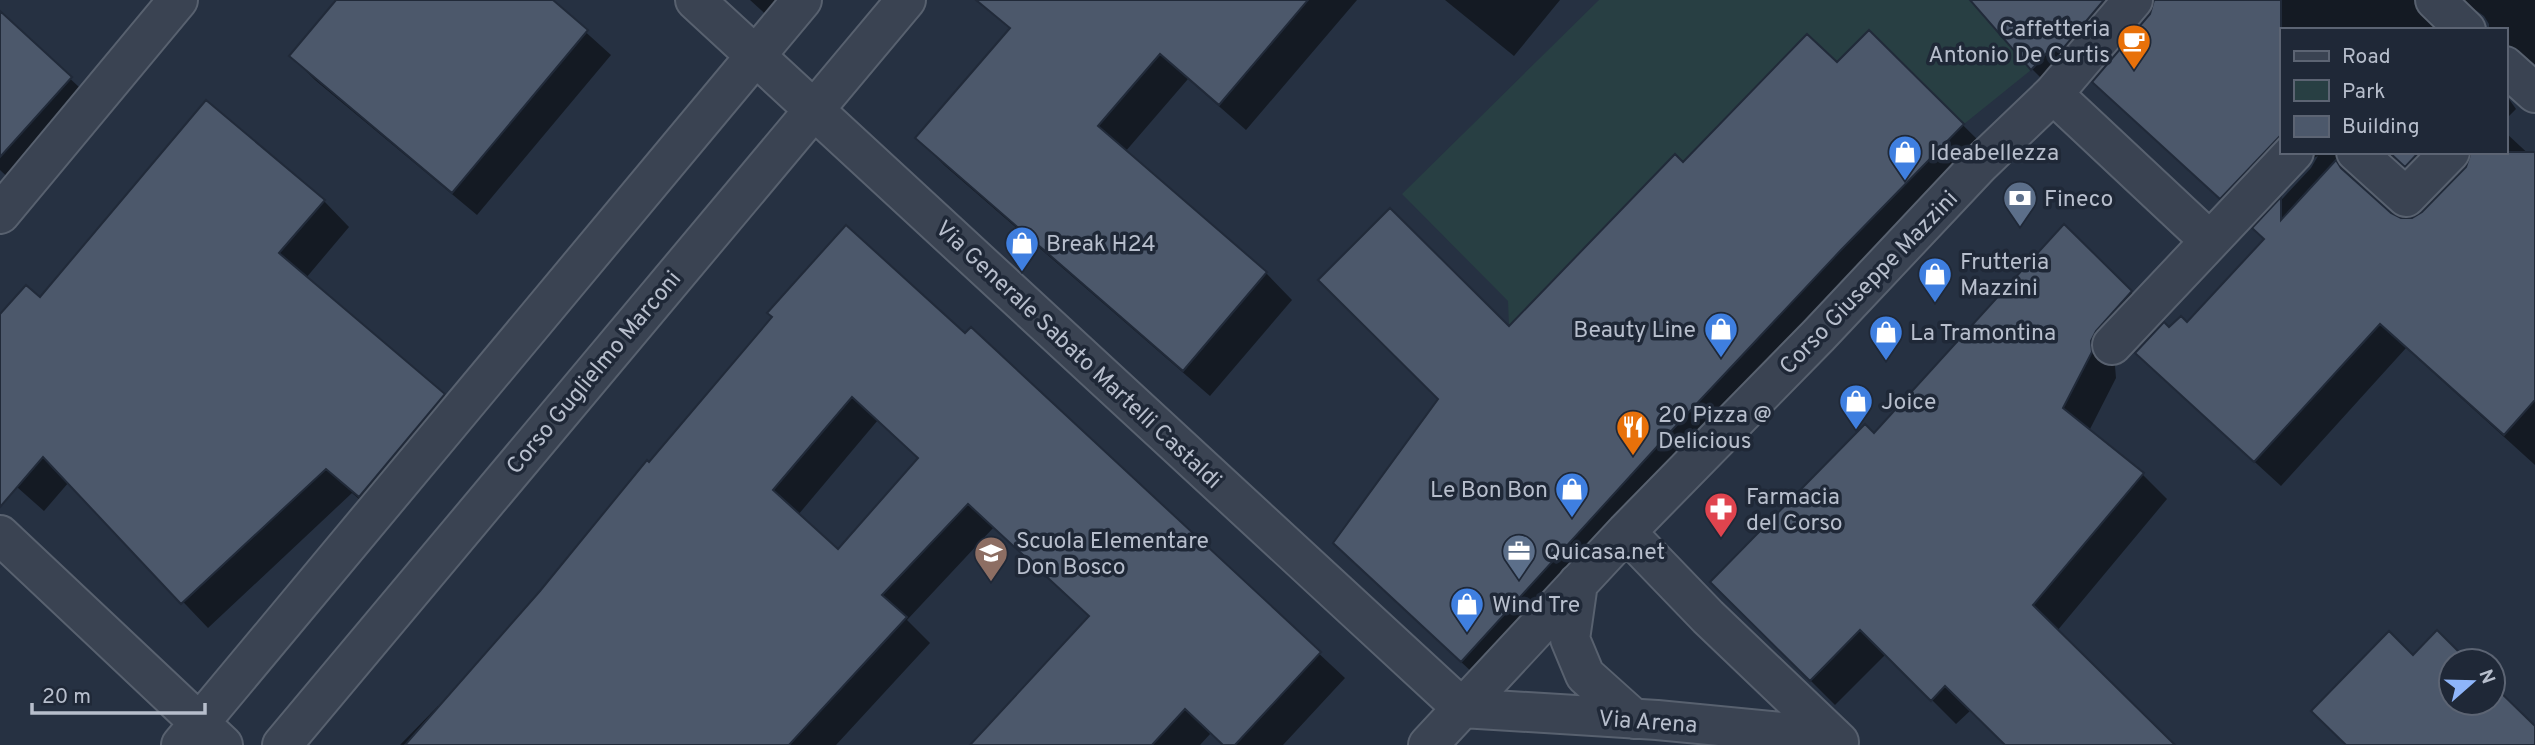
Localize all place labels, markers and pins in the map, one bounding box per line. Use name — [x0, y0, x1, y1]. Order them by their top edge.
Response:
place label: Caffetteria Antonio De Curtis — [1928, 16, 2110, 71]
cafe icon: Caffetteria Antonio De Curtis — [2115, 22, 2153, 71]
shop icon: Ideabellezza — [1886, 133, 1924, 182]
place label: Ideabellezza — [1930, 140, 2059, 169]
bank icon: Fineco — [2001, 179, 2039, 228]
place label: Fineco — [2044, 186, 2113, 215]
shop icon: Break H24 — [1003, 224, 1041, 273]
place label: Break H24 — [1046, 231, 1156, 260]
place label: Frutteria Mazzini — [1960, 249, 2049, 304]
shop icon: Frutteria Mazzini — [1916, 255, 1954, 304]
shop icon: Beauty Line — [1702, 310, 1740, 359]
shop icon: La Tramontina — [1867, 313, 1905, 362]
place label: Beauty Line — [1573, 317, 1696, 346]
place label: La Tramontina — [1910, 320, 2056, 349]
shop icon: Joice — [1837, 382, 1875, 431]
place label: Joice — [1881, 389, 1936, 418]
place label: 20 Pizza @ Delicious — [1658, 402, 1772, 457]
restaurant icon: 20 Pizza @ Delicious — [1614, 408, 1652, 457]
shop icon: Le Bon Bon — [1553, 470, 1591, 519]
place label: Le Bon Bon — [1430, 477, 1548, 506]
place label: Farmacia del Corso — [1746, 484, 1843, 539]
pharmacy icon: Farmacia del Corso — [1702, 490, 1740, 539]
place label: Scuola Elementare Don Bosco — [1016, 528, 1209, 583]
office icon: Quicasa.net — [1500, 532, 1538, 581]
school or university icon: Scuola Elementare Don Bosco — [972, 534, 1010, 583]
place label: Quicasa.net — [1544, 539, 1665, 568]
shop icon: Wind Tre — [1448, 585, 1486, 634]
place label: Wind Tre — [1492, 592, 1580, 621]

